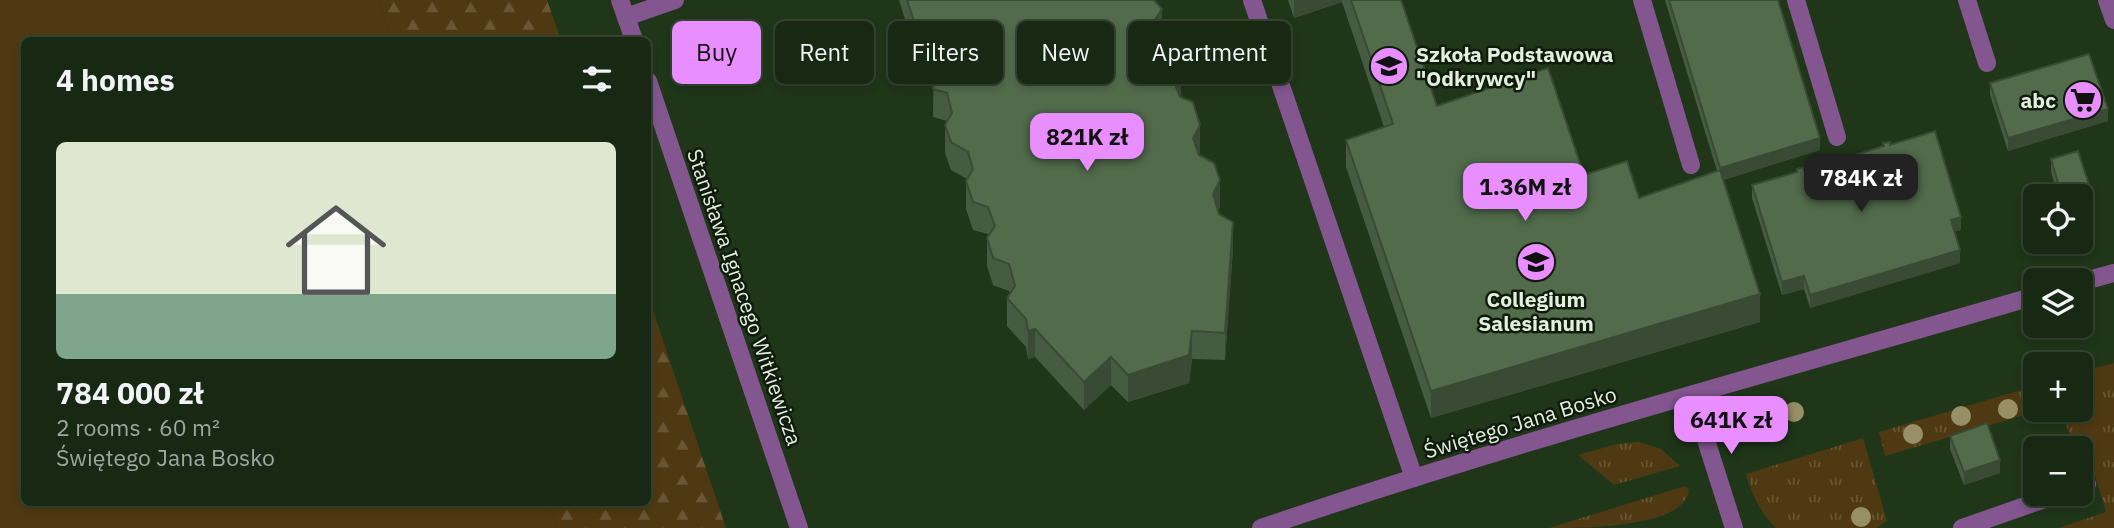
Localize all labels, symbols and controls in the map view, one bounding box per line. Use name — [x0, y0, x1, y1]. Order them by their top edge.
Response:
chip: Buy — [672, 21, 761, 84]
chip: Rent — [775, 21, 874, 84]
chip: Filters — [888, 21, 1003, 84]
chip: New — [1017, 21, 1114, 84]
chip: Apartment — [1128, 21, 1291, 84]
place label: Szkoła Podstawowa "Odkrywcy" — [1416, 40, 1614, 92]
school or university icon: Szkoła Podstawowa "Odkrywcy" — [1368, 45, 1410, 87]
text: 4 homes — [56, 60, 175, 99]
icon: filters — [578, 60, 616, 98]
supermarket icon: abc — [2062, 79, 2104, 121]
place label: abc — [2020, 86, 2056, 114]
pin: 821K zł — [1022, 114, 1152, 173]
text: 821K zł — [1046, 121, 1128, 151]
street label: Stanisława Ignacego Witkiewicza — [681, 145, 809, 449]
pin: 784K zł — [1796, 154, 1926, 214]
text: 784K zł — [1820, 162, 1902, 192]
pin: 1.36M zł — [1453, 164, 1597, 223]
text: 1.36M zł — [1479, 171, 1571, 201]
map controls — [2023, 184, 2093, 506]
button: locate — [2023, 184, 2093, 254]
icon: home — [273, 187, 399, 313]
school or university icon: Collegium Salesianum — [1515, 241, 1557, 283]
button: layers — [2023, 268, 2093, 338]
place label: Collegium Salesianum — [1478, 285, 1594, 337]
button: + — [2023, 352, 2093, 422]
text: 784 000 zł — [56, 373, 203, 412]
street label: Świętego Jana Bosko — [1420, 379, 1620, 465]
pin: 641K zł — [1666, 396, 1796, 456]
text: 641K zł — [1690, 404, 1772, 434]
text: 2 rooms · 60 m² — [56, 412, 220, 442]
button: − — [2023, 436, 2093, 506]
text: Świętego Jana Bosko — [56, 442, 275, 472]

